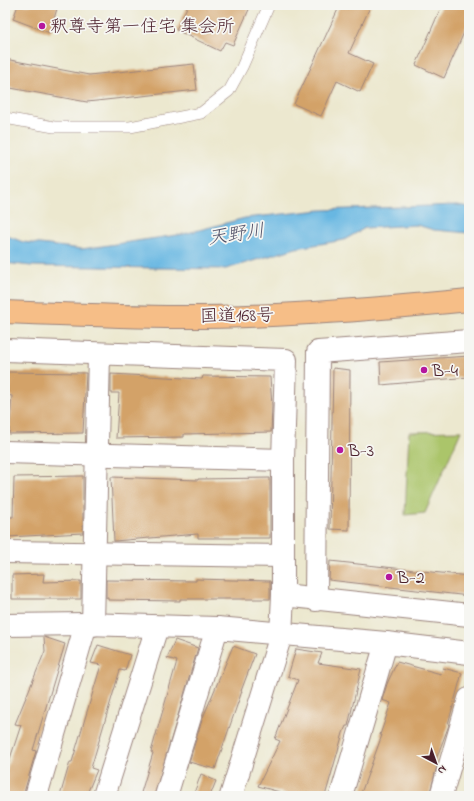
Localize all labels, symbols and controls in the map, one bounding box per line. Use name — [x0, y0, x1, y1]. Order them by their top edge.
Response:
place label: 釈尊寺第一住宅 集会所 — [50, 15, 235, 41]
marker: 釈尊寺第一住宅 集会所 — [37, 21, 47, 31]
water label: 天野川 — [206, 218, 266, 253]
street label: 国道168号 — [200, 303, 274, 331]
place label: B-4 — [431, 359, 459, 385]
marker: B-4 — [419, 365, 429, 375]
place label: B-3 — [347, 439, 374, 465]
marker: B-3 — [335, 445, 345, 455]
place label: B-2 — [396, 566, 425, 592]
marker: B-2 — [384, 572, 394, 582]
north arrow — [416, 743, 456, 783]
text: N — [434, 761, 450, 778]

